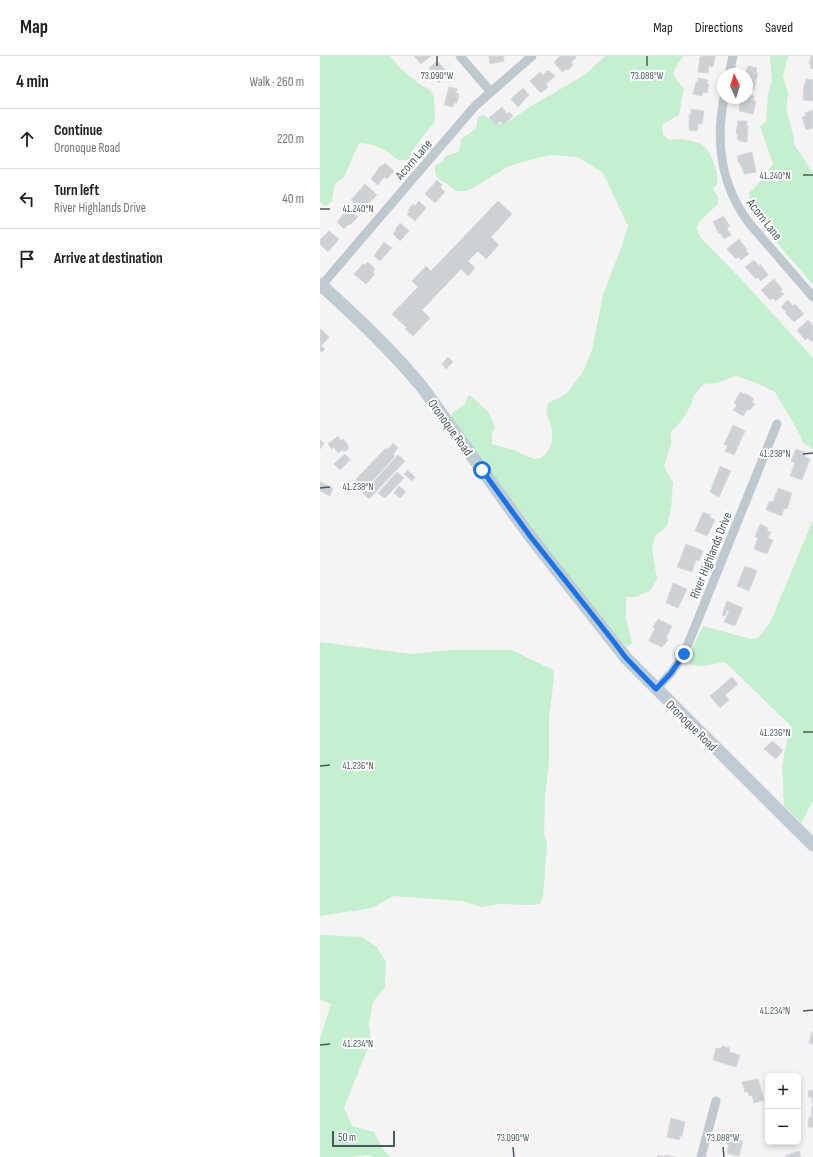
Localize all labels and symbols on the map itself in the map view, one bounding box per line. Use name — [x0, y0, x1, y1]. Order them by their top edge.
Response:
north arrow — [717, 68, 753, 104]
text: 73.090°W — [421, 70, 454, 82]
text: 73.088°W — [631, 70, 664, 82]
street label: Acorn Lane — [391, 136, 436, 184]
text: 41.240°N — [760, 170, 791, 182]
street label: Acorn Lane — [742, 195, 785, 244]
text: 41.240°N — [343, 203, 374, 215]
street label: Oronoque Road — [424, 396, 476, 459]
text: 41.238°N — [760, 448, 790, 460]
route start — [473, 461, 491, 479]
text: 41.238°N — [343, 481, 373, 493]
street label: River Highlands Drive — [686, 510, 736, 601]
route end — [675, 645, 693, 663]
street label: Oronoque Road — [662, 697, 720, 755]
text: 41.236°N — [760, 727, 791, 739]
text: 41.236°N — [343, 760, 374, 772]
text: 41.234°N — [760, 1005, 790, 1017]
text: 41.234°N — [343, 1038, 373, 1050]
scale bar — [332, 1129, 395, 1148]
text: 73.090°W — [497, 1132, 530, 1144]
text: 73.088°W — [707, 1132, 740, 1144]

